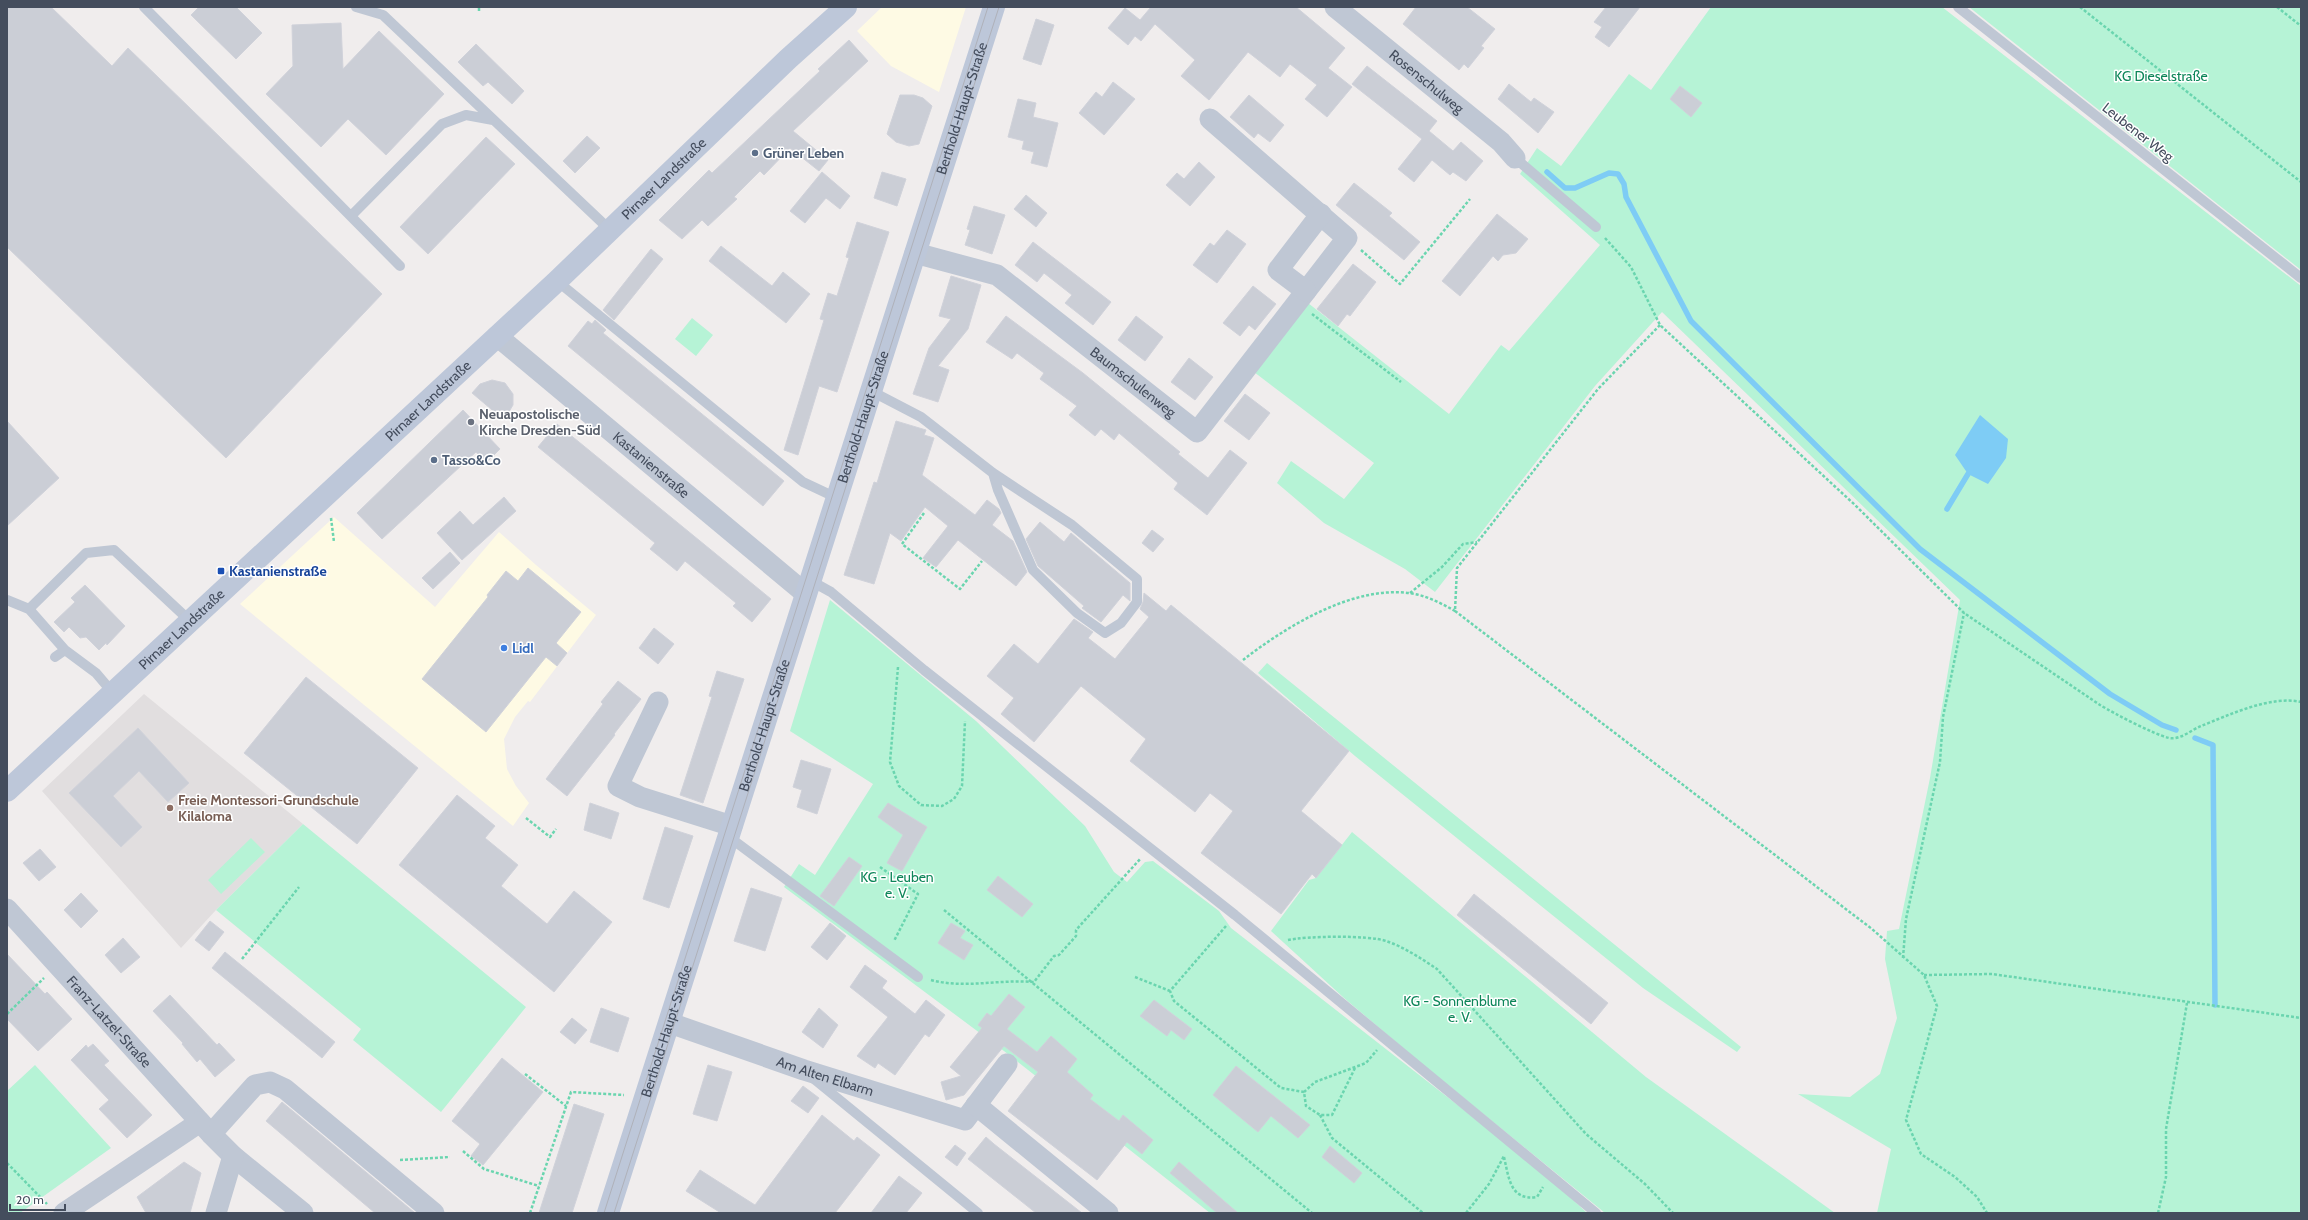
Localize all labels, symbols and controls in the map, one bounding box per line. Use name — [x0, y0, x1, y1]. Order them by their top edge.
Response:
street label: Berthold-Haupt-Straße — [932, 40, 991, 177]
street label: Rosenschulweg — [1385, 46, 1468, 118]
park label: KG Dieselstraße — [2114, 67, 2208, 85]
street label: Leubener Weg — [2099, 99, 2178, 166]
street label: Pirnaer Landstraße — [617, 134, 710, 223]
place label: Grüner Leben — [763, 144, 844, 162]
marker: Grüner Leben — [750, 148, 760, 158]
street label: Baumschulenweg — [1087, 343, 1180, 422]
street label: Berthold-Haupt-Straße — [833, 348, 892, 485]
street label: Pirnaer Landstraße — [381, 356, 475, 445]
place label: Neuapostolische Kirche Dresden-Süd — [479, 405, 601, 439]
marker: Neuapostolische Kirche Dresden-Süd — [466, 417, 476, 427]
street label: Kastanienstraße — [609, 428, 693, 502]
place label: Tasso&Co — [442, 451, 501, 469]
marker: Tasso&Co — [429, 455, 439, 465]
place label: Kastanienstraße — [229, 562, 327, 580]
marker: Kastanienstraße — [216, 566, 226, 576]
street label: Pirnaer Landstraße — [135, 585, 228, 673]
place label: Lidl — [512, 639, 534, 657]
marker: Lidl — [499, 643, 509, 653]
street label: Berthold-Haupt-Straße — [734, 657, 794, 794]
place label: Freie Montessori-Grundschule Kilaloma — [178, 791, 359, 825]
marker: Freie Montessori-Grundschule Kilaloma — [165, 803, 175, 813]
park label: KG - Leuben e. V. — [860, 868, 934, 902]
street label: Berthold-Haupt-Straße — [637, 963, 696, 1099]
street label: Franz-Latzel-Straße — [63, 972, 155, 1071]
park label: KG - Sonnenblume e. V. — [1403, 992, 1517, 1026]
street label: Am Alten Elbarm — [774, 1052, 876, 1100]
scale bar — [10, 1186, 65, 1212]
text: 20 m — [16, 1192, 44, 1207]

